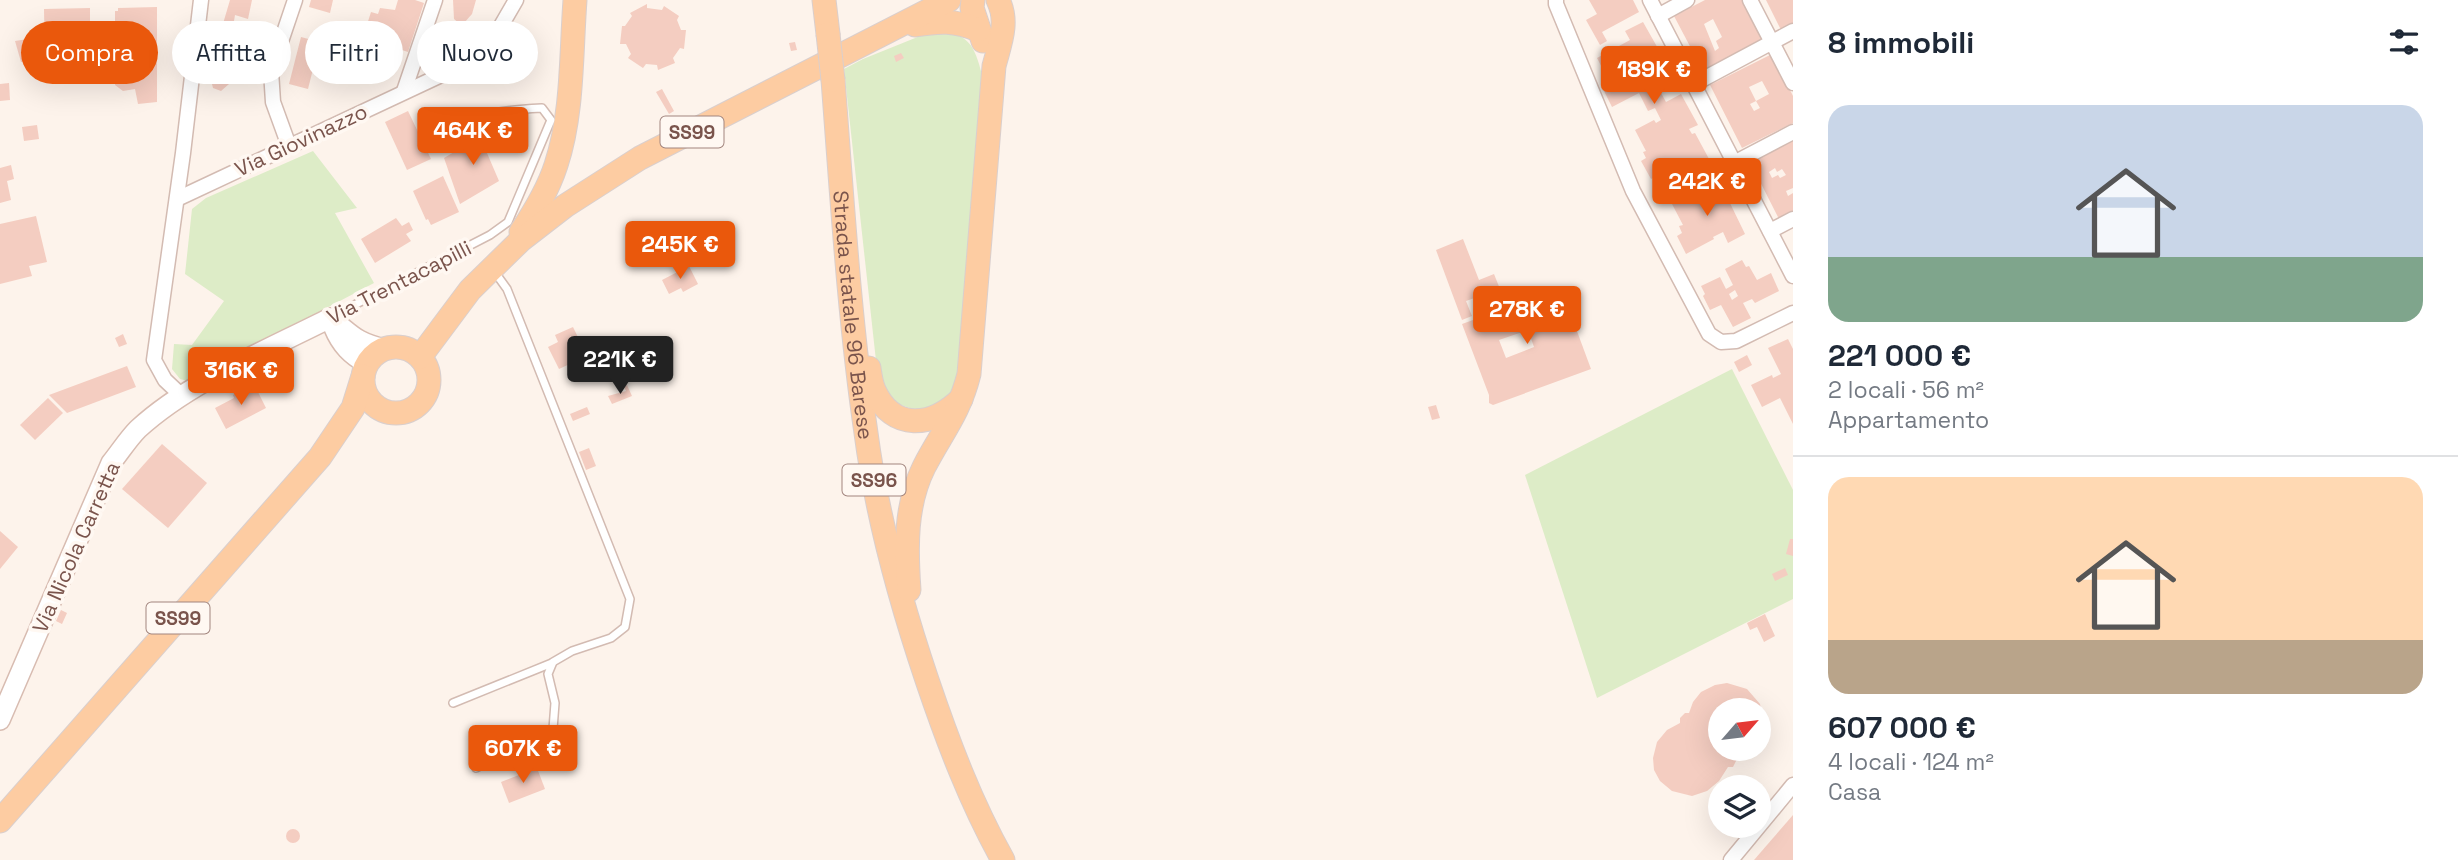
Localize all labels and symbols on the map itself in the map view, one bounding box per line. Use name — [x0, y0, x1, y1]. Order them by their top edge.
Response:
pin: 189K € — [1597, 46, 1711, 106]
street label: Via Giovinazzo — [230, 98, 372, 182]
pin: 464K € — [416, 108, 530, 167]
road number: SS99 — [660, 116, 724, 148]
pin: 242K € — [1650, 158, 1764, 218]
street label: Strada statale 96 Barese — [828, 189, 880, 441]
pin: 245K € — [623, 222, 737, 281]
street label: Via Trentacapilli — [322, 234, 476, 330]
pin: 278K € — [1470, 286, 1584, 346]
pin: 221K € — [563, 336, 677, 396]
pin: 316K € — [184, 348, 298, 407]
street label: Via Nicola Carretta — [26, 457, 126, 637]
road number: SS96 — [842, 464, 906, 495]
road number: SS99 — [146, 603, 210, 634]
north arrow — [1708, 698, 1771, 761]
pin: 607K € — [466, 726, 580, 785]

